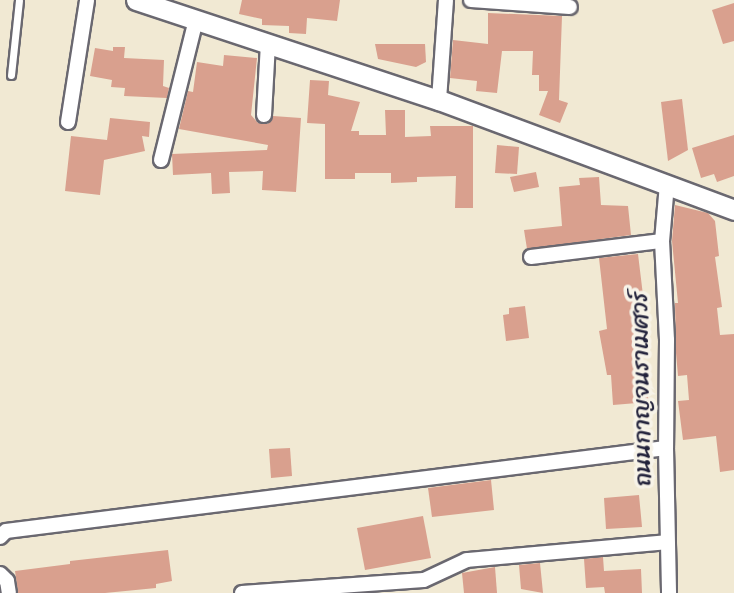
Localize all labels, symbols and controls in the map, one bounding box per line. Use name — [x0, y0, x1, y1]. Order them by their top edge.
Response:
street label: ถนนกาญจนราเมศวร์ — [627, 291, 657, 487]

